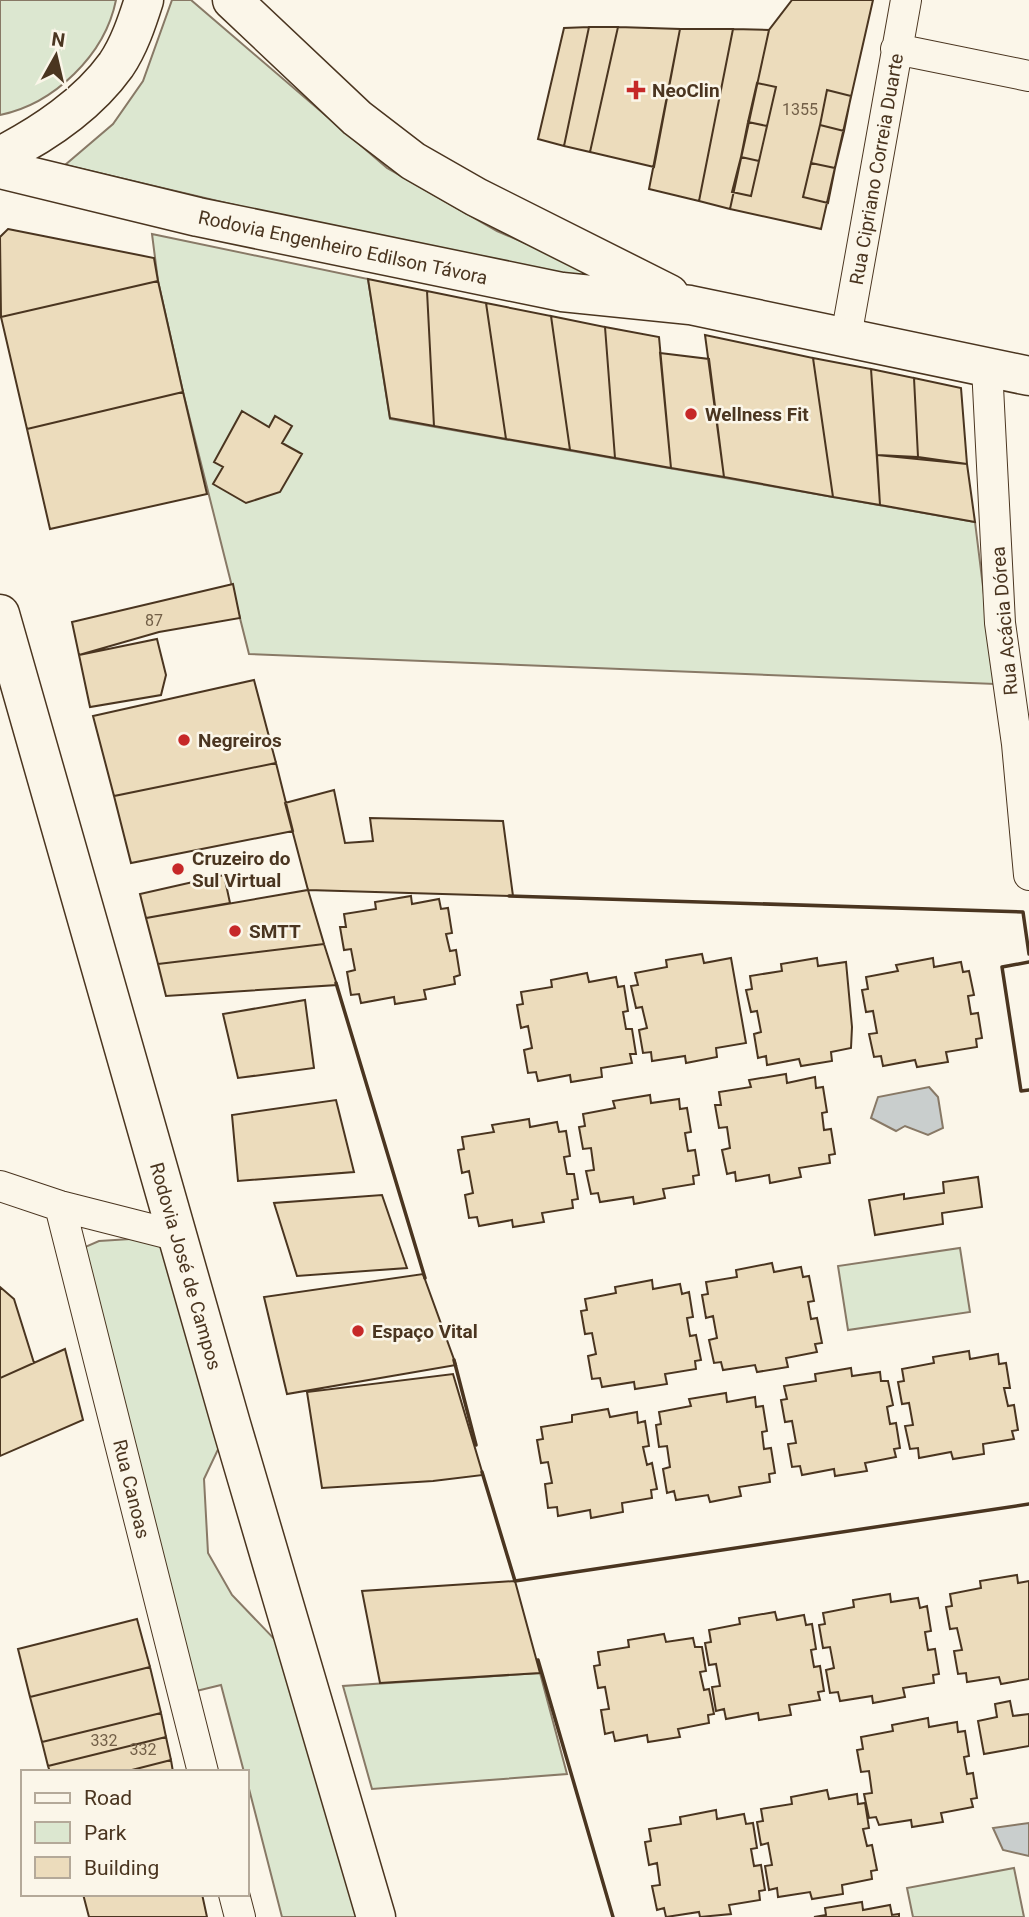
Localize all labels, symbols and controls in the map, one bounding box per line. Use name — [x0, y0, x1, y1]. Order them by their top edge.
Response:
north arrow — [21, 21, 91, 91]
text: N — [50, 27, 67, 52]
street label: Rua Cipriano Correia Duarte — [845, 52, 908, 287]
place label: NeoClin — [652, 79, 720, 102]
marker: NeoClin — [626, 80, 646, 100]
house number: 1355 — [782, 100, 818, 119]
street label: Rodovia Engenheiro Edilson Távora — [196, 206, 490, 289]
place label: Wellness Fit — [705, 403, 809, 426]
marker: Wellness Fit — [683, 406, 699, 422]
street label: Rua Acácia Dórea — [987, 545, 1022, 696]
house number: 87 — [145, 611, 163, 630]
place label: Negreiros — [198, 729, 282, 752]
marker: Negreiros — [176, 732, 192, 748]
place label: Cruzeiro do Sul Virtual — [192, 847, 291, 892]
marker: Cruzeiro do Sul Virtual — [170, 861, 186, 877]
place label: SMTT — [249, 920, 301, 943]
marker: SMTT — [227, 923, 243, 939]
street label: Rodovia José de Campos — [145, 1160, 226, 1373]
place label: Espaço Vital — [372, 1320, 478, 1343]
marker: Espaço Vital — [350, 1323, 366, 1339]
street label: Rua Canoas — [108, 1437, 155, 1541]
house number: 332 — [91, 1731, 117, 1750]
house number: 332 — [130, 1740, 156, 1759]
legend — [21, 1770, 248, 1896]
text: Road — [84, 1786, 132, 1810]
text: Park — [84, 1821, 127, 1845]
text: Building — [84, 1856, 159, 1880]

